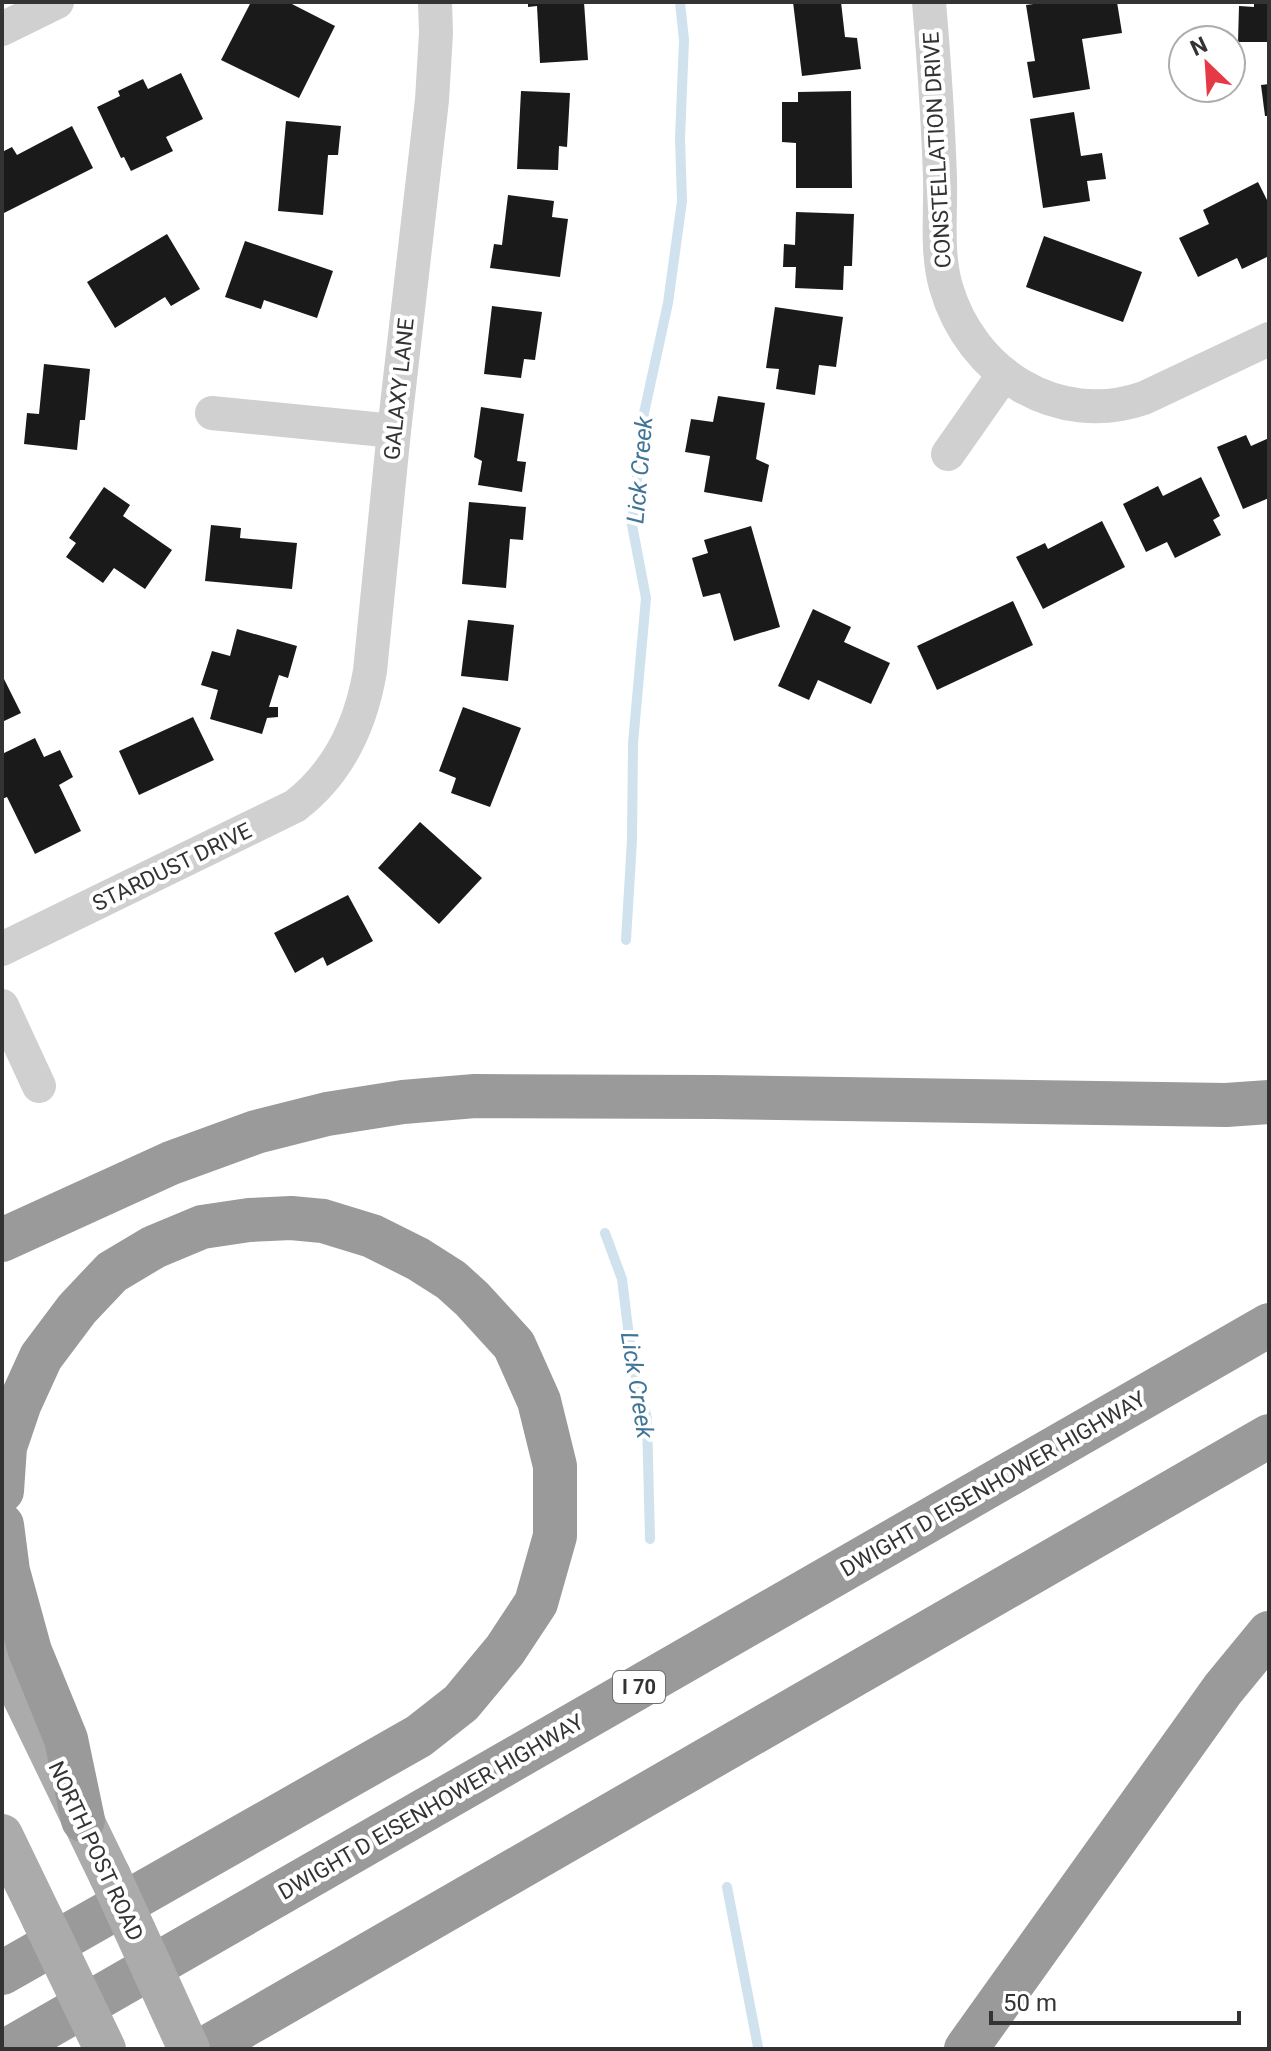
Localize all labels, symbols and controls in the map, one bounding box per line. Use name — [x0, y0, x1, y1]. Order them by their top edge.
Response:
north arrow — [1167, 24, 1247, 104]
street label: CONSTELLATION DRIVE — [918, 31, 956, 269]
text: N — [1186, 32, 1211, 61]
street label: GALAXY LANE — [379, 317, 419, 461]
water label: Lick Creek — [621, 414, 659, 525]
street label: STARDUST DRIVE — [88, 818, 256, 916]
water label: Lick Creek — [615, 1330, 659, 1441]
street label: DWIGHT D EISENHOWER HIGHWAY — [836, 1386, 1151, 1582]
road number: I 70 — [613, 1671, 665, 1703]
street label: DWIGHT D EISENHOWER HIGHWAY — [274, 1709, 589, 1905]
street label: NORTH POST ROAD — [43, 1757, 149, 1945]
scale bar — [991, 1975, 1239, 2025]
text: 50 m — [1003, 1989, 1057, 2017]

